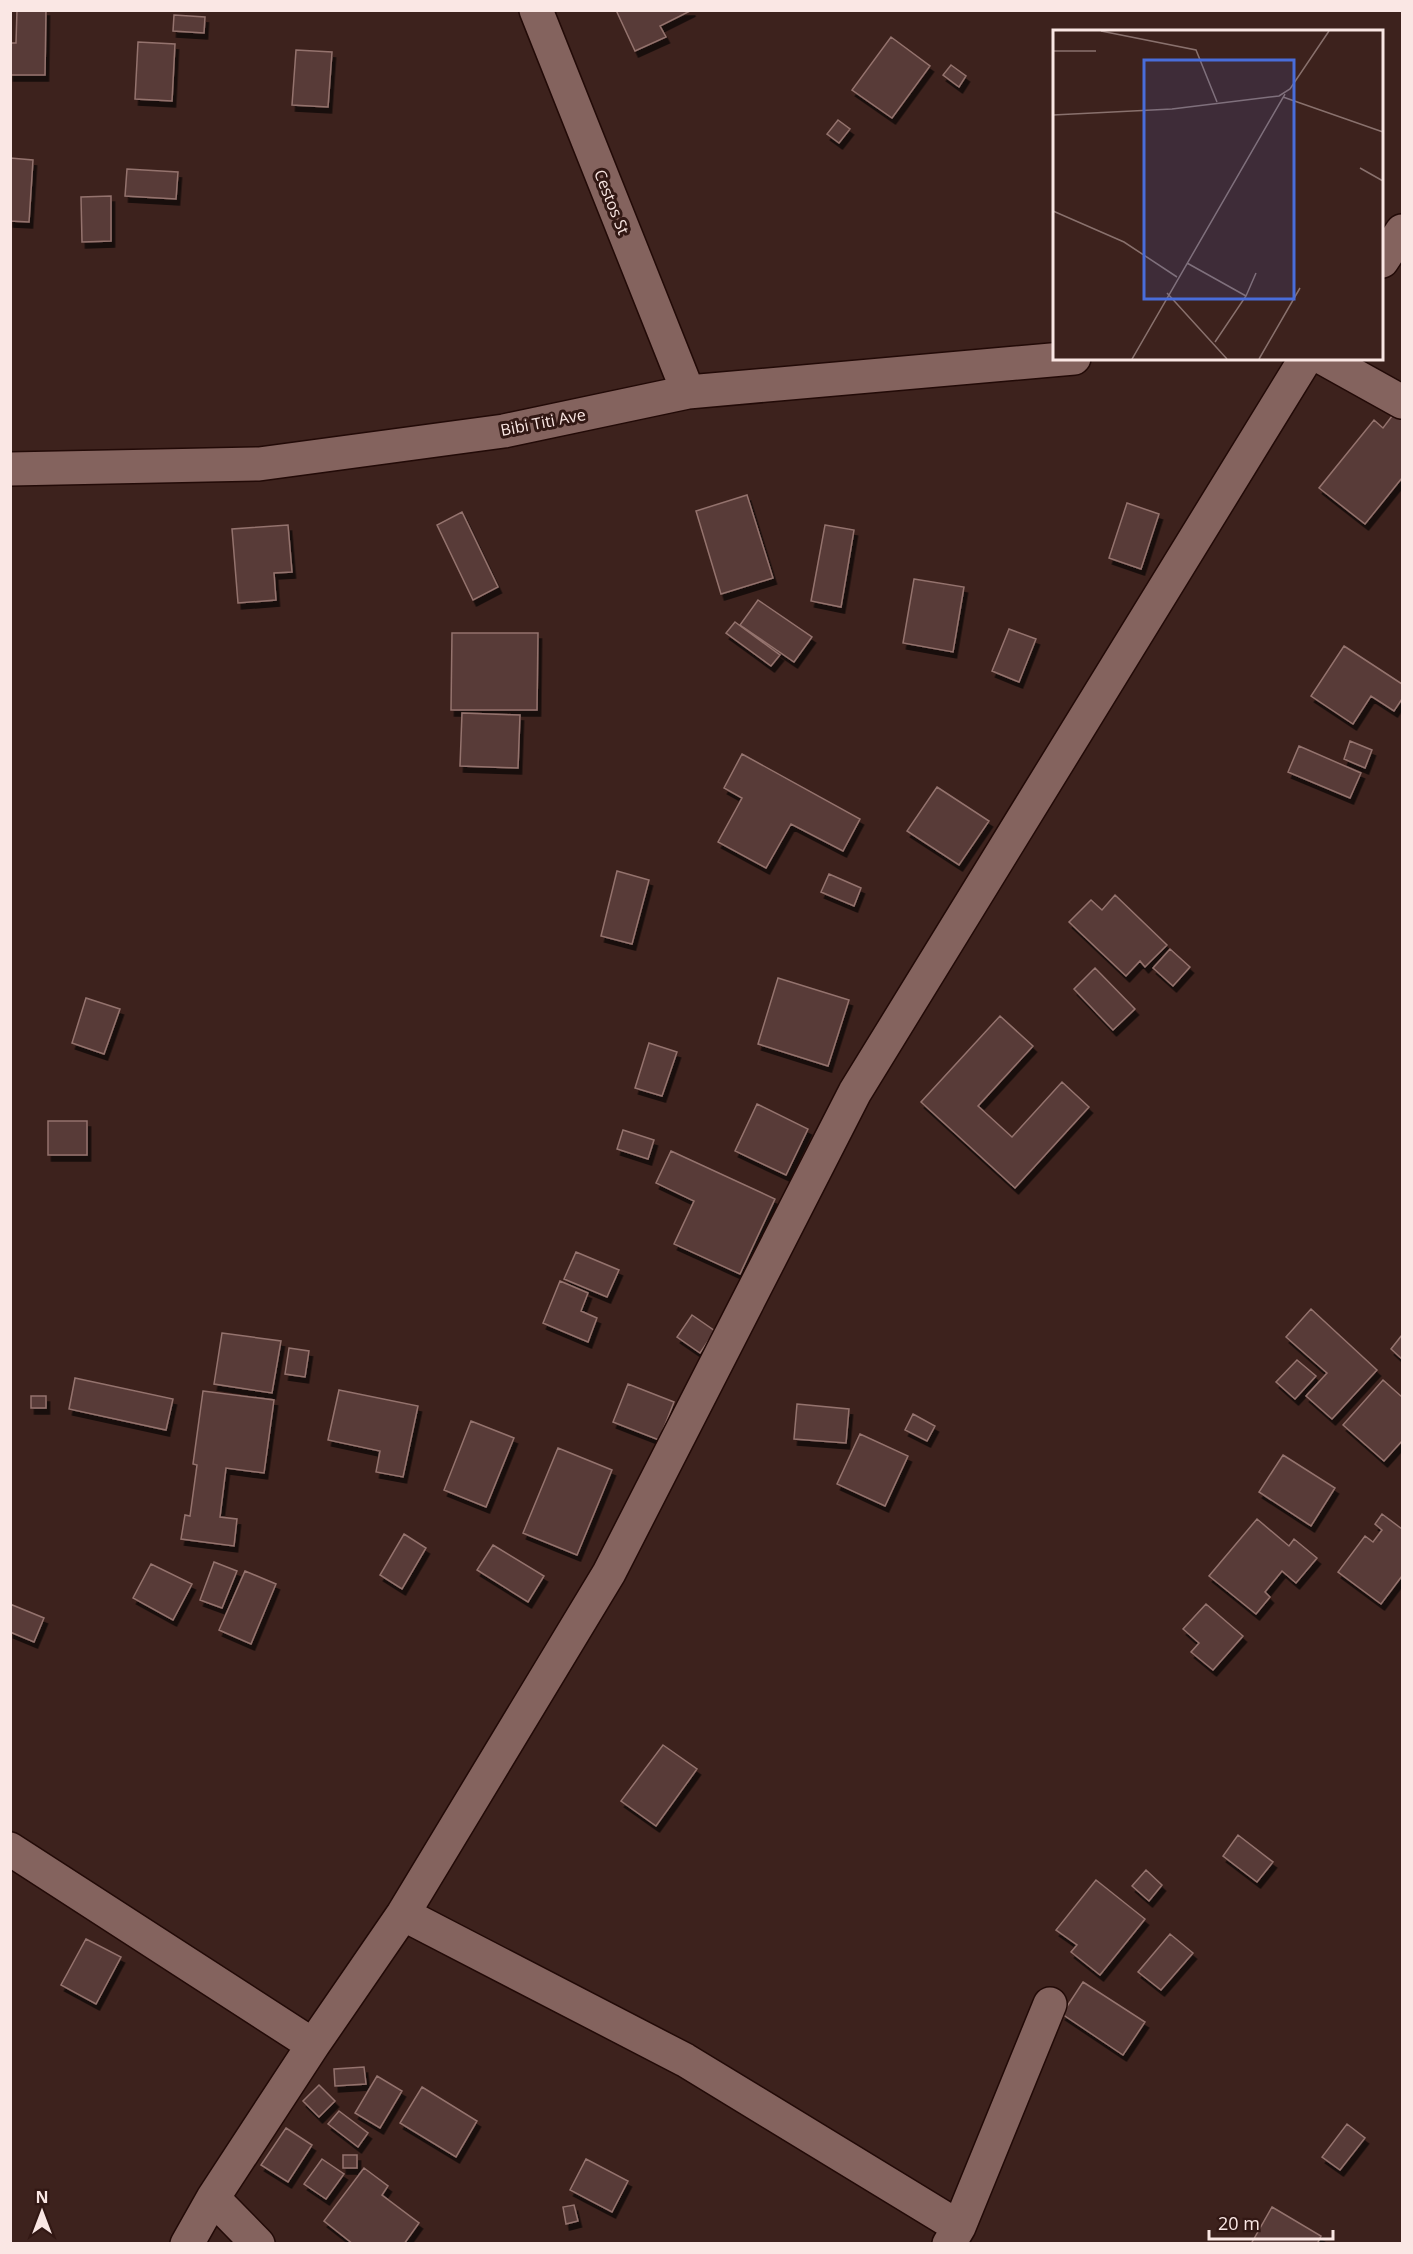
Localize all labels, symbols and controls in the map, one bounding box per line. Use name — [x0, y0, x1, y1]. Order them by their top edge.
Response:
inset map — [1053, 30, 1383, 360]
street label: Cestos St — [589, 166, 635, 238]
street label: Bibi Titi Ave — [499, 403, 587, 441]
north arrow — [12, 2182, 72, 2242]
text: N — [35, 2186, 49, 2208]
scale bar — [1209, 2203, 1334, 2241]
text: 20 m — [1218, 2211, 1260, 2235]

